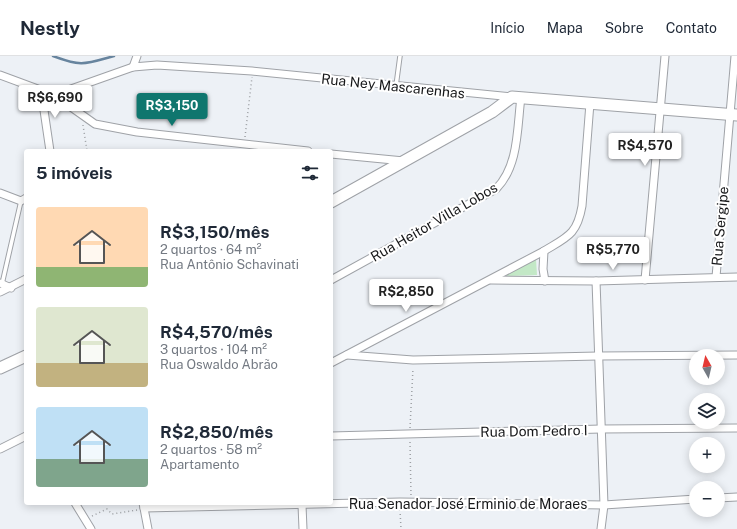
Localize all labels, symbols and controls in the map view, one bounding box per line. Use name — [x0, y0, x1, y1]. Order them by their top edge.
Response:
text: Nestly — [20, 17, 80, 39]
text: Início — [490, 20, 525, 36]
text: Mapa — [547, 20, 583, 36]
text: Sobre — [605, 20, 644, 36]
text: Contato — [666, 20, 717, 36]
street label: Rua Ney Mascarenhas — [320, 71, 466, 101]
pin: R$6,690 — [18, 85, 92, 119]
text: R$6,690 — [27, 90, 83, 105]
pin: R$3,150 — [135, 93, 209, 127]
text: R$3,150 — [146, 98, 198, 113]
pin: R$4,570 — [608, 133, 682, 167]
text: R$4,570 — [617, 138, 673, 153]
icon: filters — [299, 162, 321, 184]
text: 5 imóveis — [36, 163, 113, 183]
street label: Rua Heitor Villa Lobos — [368, 179, 500, 265]
street label: Rua Sergipe — [709, 186, 731, 266]
text: R$3,150/mês — [160, 222, 270, 242]
icon: home — [68, 223, 116, 271]
pin: R$5,770 — [576, 237, 650, 271]
text: 2 quartos · 64 m² — [160, 242, 261, 257]
text: R$5,770 — [586, 242, 640, 257]
text: Rua Antônio Schavinati — [160, 257, 299, 272]
pin: R$2,850 — [369, 279, 443, 313]
text: R$2,850 — [378, 284, 434, 299]
text: R$4,570/mês — [160, 322, 273, 342]
icon: home — [68, 323, 116, 371]
text: 3 quartos · 104 m² — [160, 342, 267, 357]
north arrow — [689, 349, 725, 385]
map controls — [689, 349, 725, 517]
text: Rua Oswaldo Abrão — [160, 357, 278, 372]
button: layers — [689, 393, 725, 429]
text: R$2,850/mês — [160, 422, 273, 442]
street label: Rua Dom Pedro I — [480, 422, 588, 440]
icon: home — [68, 423, 116, 471]
button: + — [689, 437, 725, 473]
text: 2 quartos · 58 m² — [160, 442, 262, 457]
text: Apartamento — [160, 457, 239, 472]
button: − — [689, 481, 725, 517]
street label: Rua Senador José Erminio de Moraes — [349, 496, 587, 512]

